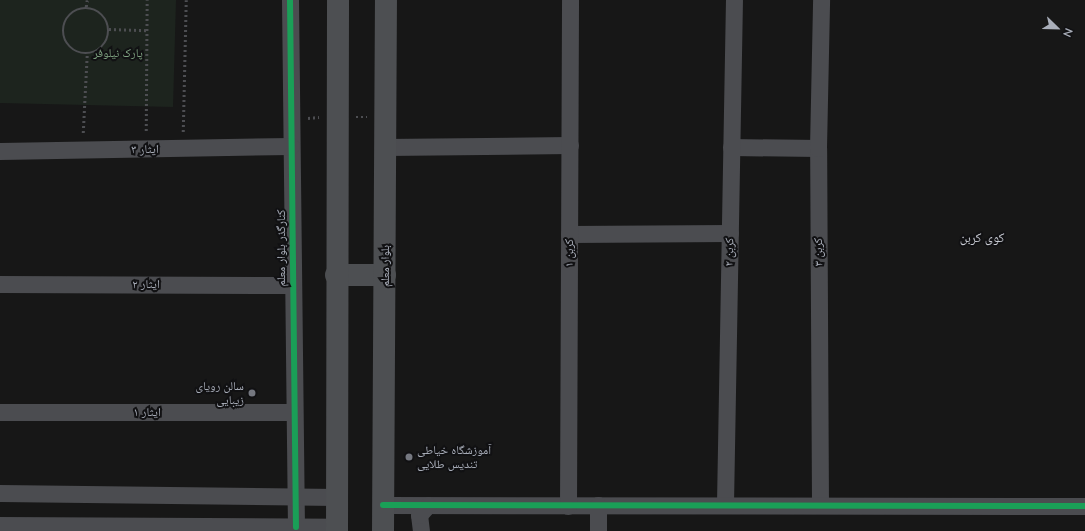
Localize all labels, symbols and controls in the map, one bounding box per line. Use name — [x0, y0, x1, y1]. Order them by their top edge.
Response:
north arrow — [1037, 8, 1077, 48]
text: N — [1060, 26, 1076, 39]
park label: پارک نیلوفر — [93, 46, 143, 60]
street label: ایثار ۳ — [131, 142, 159, 156]
street label: کنارگذر بلوار معلم — [274, 210, 288, 286]
district label: کوی کربن — [960, 229, 1004, 245]
street label: کربن ۲ — [722, 238, 736, 266]
street label: کربن ۳ — [811, 238, 825, 266]
street label: کربن ۱ — [562, 239, 576, 267]
street label: بلوار معلم — [378, 245, 392, 287]
street label: ایثار ۲ — [132, 277, 160, 291]
place label: سالن رویای زیبایی — [196, 379, 244, 407]
marker: سالن رویای زیبایی — [247, 388, 257, 398]
street label: ایثار ۱ — [133, 405, 161, 419]
place label: آموزشگاه خیاطی تندیس طلایی — [417, 443, 491, 471]
marker: آموزشگاه خیاطی تندیس طلایی — [404, 452, 414, 462]

